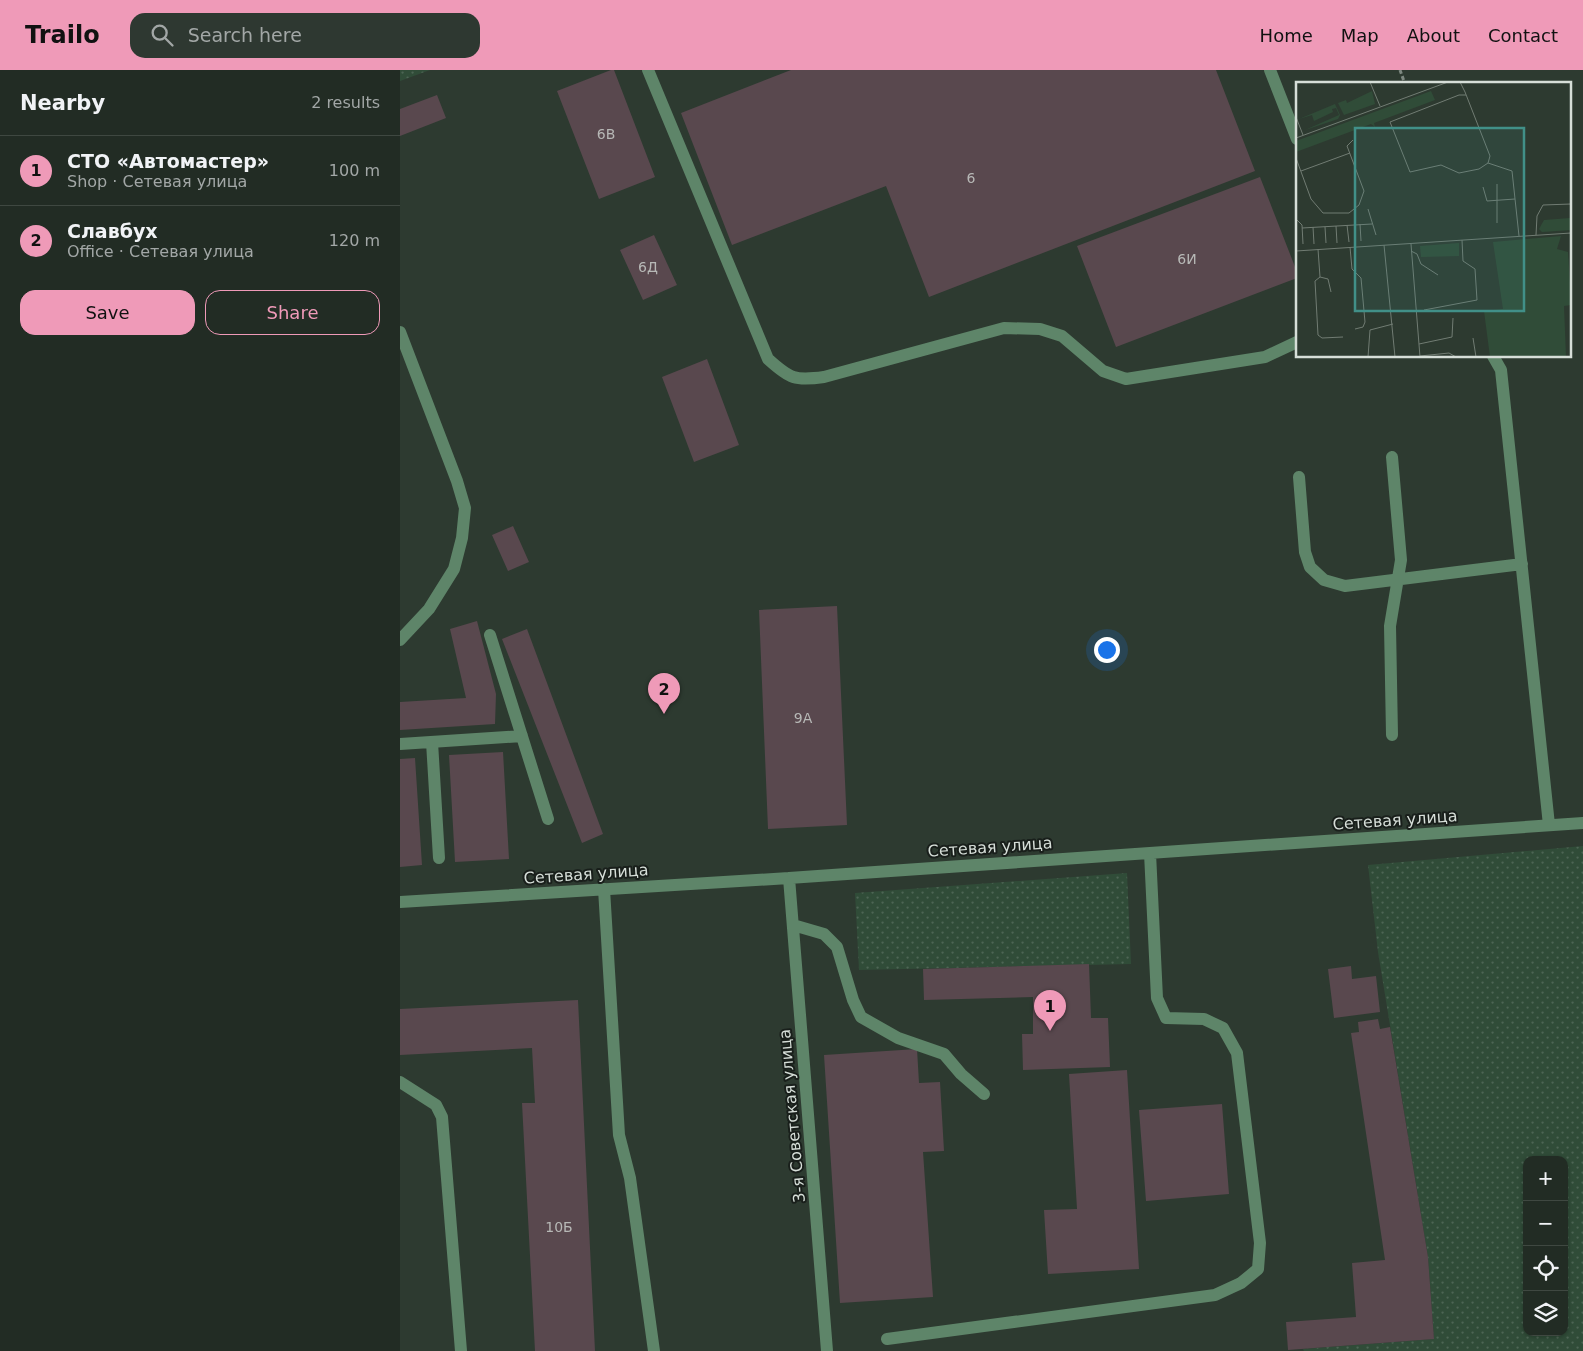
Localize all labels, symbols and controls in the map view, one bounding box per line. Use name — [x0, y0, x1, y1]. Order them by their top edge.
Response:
search box — [130, 13, 480, 58]
text: Trailo — [25, 21, 100, 49]
icon: search — [148, 21, 176, 49]
text: Search here — [188, 24, 302, 46]
text: Home — [1260, 25, 1313, 46]
text: Map — [1341, 25, 1379, 46]
text: About — [1407, 25, 1460, 46]
text: Contact — [1488, 25, 1558, 46]
inset map — [1296, 82, 1570, 358]
text: Nearby — [20, 91, 105, 115]
text: 2 results — [311, 93, 380, 112]
house number: 6В — [597, 126, 615, 142]
text: СТО «Автомастер» — [67, 150, 269, 172]
text: 1 — [30, 161, 42, 180]
text: 100 m — [329, 161, 380, 180]
house number: 6 — [967, 170, 976, 186]
text: Shop · Сетевая улица — [67, 172, 247, 191]
text: Славбух — [67, 220, 158, 242]
text: 2 — [30, 231, 42, 250]
text: 120 m — [329, 231, 380, 250]
text: Office · Сетевая улица — [67, 242, 254, 261]
house number: 6И — [1177, 251, 1197, 267]
house number: 6Д — [638, 259, 658, 275]
button: Save — [20, 290, 195, 335]
button: Share — [205, 290, 380, 335]
your location — [1094, 637, 1120, 663]
pin: 2 — [648, 673, 680, 714]
house number: 9А — [794, 710, 813, 726]
street label: Сетевая улица — [1332, 806, 1458, 834]
street label: Сетевая улица — [927, 833, 1053, 861]
street label: Сетевая улица — [523, 860, 649, 888]
pin: 1 — [1034, 990, 1066, 1031]
street label: 3-я Советская улица — [775, 1029, 809, 1203]
map controls — [1523, 1156, 1568, 1336]
button: + — [1523, 1156, 1568, 1201]
button: − — [1523, 1201, 1568, 1246]
house number: 10Б — [545, 1219, 573, 1235]
button: locate — [1523, 1246, 1568, 1291]
button: layers — [1523, 1291, 1568, 1336]

